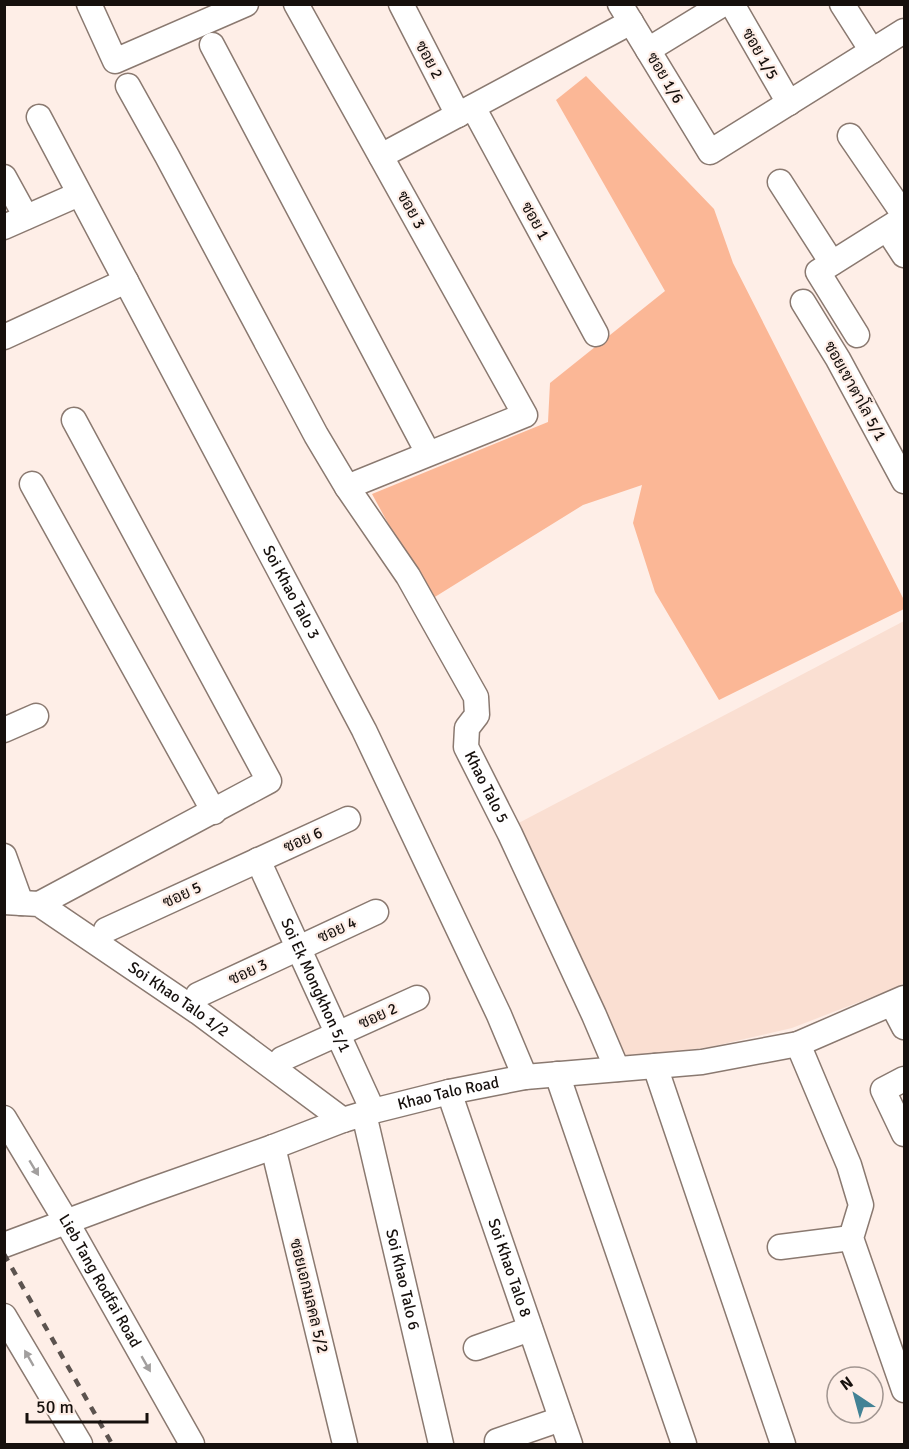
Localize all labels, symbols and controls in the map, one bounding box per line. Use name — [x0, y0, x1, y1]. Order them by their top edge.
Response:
street label: ซอย 1/5 — [737, 25, 783, 83]
street label: ซอย 2 — [411, 37, 447, 83]
street label: ซอย 1/6 — [642, 49, 688, 107]
street label: ซอย 3 — [392, 187, 430, 233]
street label: ซอย 1 — [516, 198, 554, 244]
street label: ซอยเขาตาโล 5/1 — [819, 337, 892, 444]
street label: Soi Khao Talo 3 — [258, 542, 324, 643]
street label: Khao Talo 5 — [460, 748, 513, 826]
street label: ซอย 6 — [280, 823, 326, 857]
street label: ซอย 5 — [159, 877, 205, 913]
street label: ซอย 4 — [314, 912, 360, 948]
street label: Soi Ek Mongkhon 5/1 — [276, 915, 355, 1056]
street label: ซอย 3 — [225, 954, 271, 990]
street label: Soi Khao Talo 1/2 — [124, 957, 233, 1042]
street label: ซอย 2 — [355, 998, 401, 1034]
street label: Khao Talo Road — [395, 1072, 501, 1115]
one-way arrow — [29, 1160, 40, 1176]
street label: Lieb Tang Rodfai Road — [54, 1211, 145, 1351]
street label: Soi Khao Talo 8 — [483, 1216, 536, 1320]
street label: Soi Khao Talo 6 — [381, 1227, 424, 1332]
street label: ซอยเอกมลคล 5/2 — [285, 1237, 333, 1355]
one-way arrow — [24, 1349, 34, 1366]
one-way arrow — [141, 1355, 151, 1372]
north arrow — [825, 1365, 885, 1425]
text: N — [836, 1372, 857, 1395]
scale bar — [27, 1386, 147, 1424]
text: 50 m — [36, 1396, 74, 1418]

